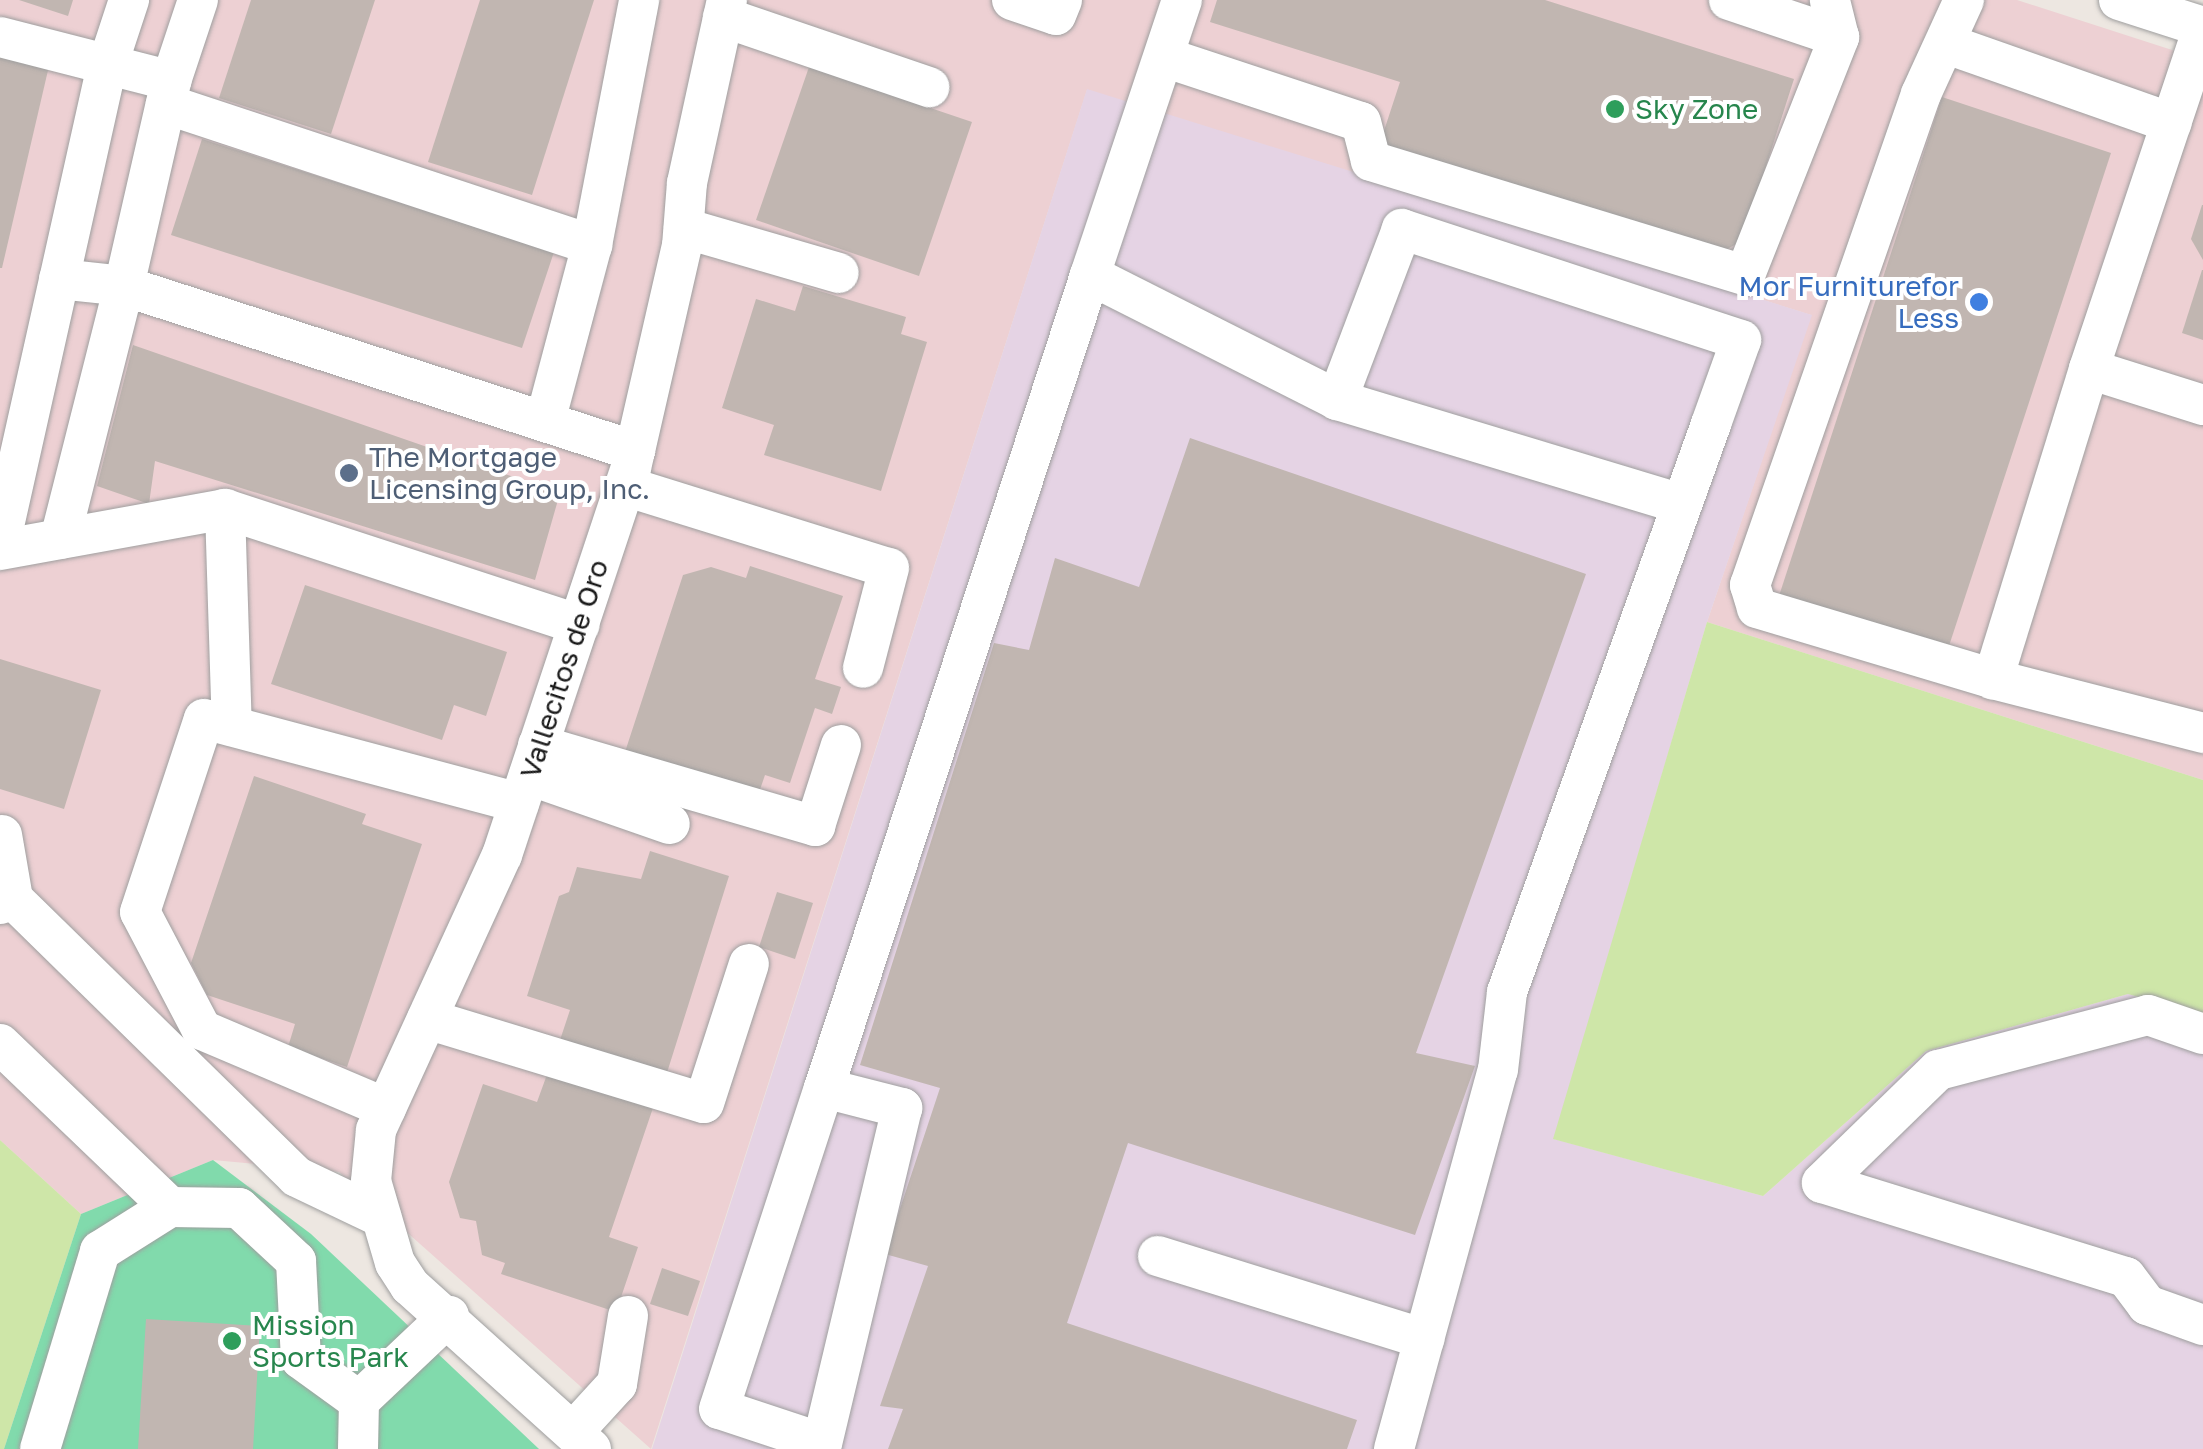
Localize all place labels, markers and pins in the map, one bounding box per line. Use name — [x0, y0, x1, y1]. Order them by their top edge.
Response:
place label: Sky Zone — [1635, 92, 1758, 126]
marker: Sky Zone — [1604, 98, 1626, 120]
place label: Mor Furniturefor Less — [1739, 269, 1959, 335]
marker: Mor Furniturefor Less — [1968, 291, 1990, 313]
place label: The Mortgage Licensing Group, Inc. — [369, 440, 650, 506]
marker: The Mortgage Licensing Group, Inc. — [338, 462, 360, 484]
place label: Mission Sports Park — [252, 1308, 409, 1374]
marker: Mission Sports Park — [221, 1330, 243, 1352]

